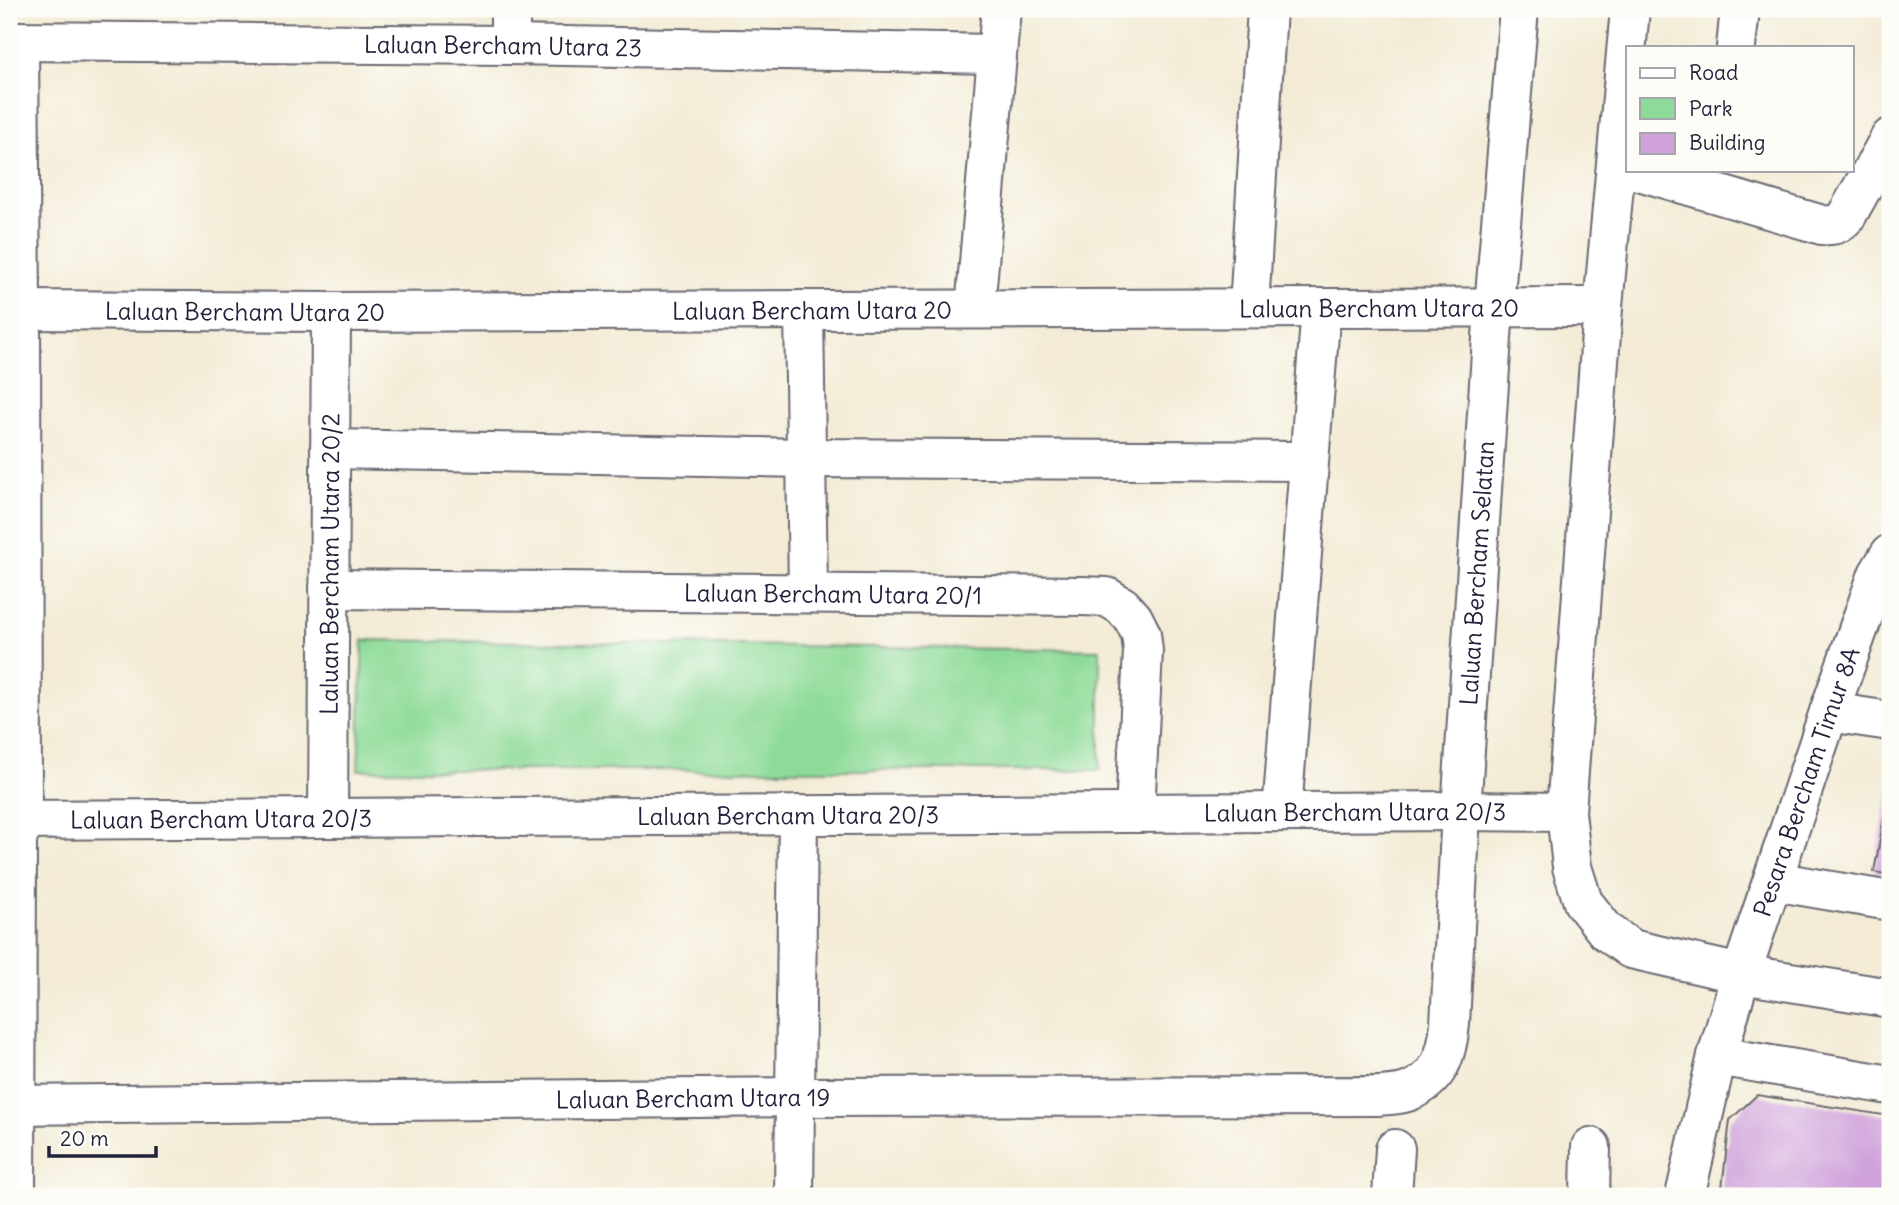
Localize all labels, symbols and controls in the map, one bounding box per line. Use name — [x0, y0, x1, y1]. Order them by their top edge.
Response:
street label: Laluan Bercham Utara 23 — [364, 29, 642, 62]
legend — [1626, 46, 1854, 172]
text: Road — [1689, 59, 1738, 86]
text: Park — [1689, 95, 1732, 122]
text: Building — [1689, 129, 1765, 156]
street label: Laluan Bercham Utara 20 — [1239, 292, 1519, 323]
street label: Laluan Bercham Utara 20 — [672, 295, 952, 326]
street label: Laluan Bercham Utara 20 — [105, 296, 385, 327]
street label: Laluan Bercham Utara 20/2 — [314, 413, 345, 715]
street label: Laluan Bercham Selatan — [1453, 440, 1500, 706]
street label: Laluan Bercham Utara 20/1 — [684, 577, 982, 610]
street label: Pesara Bercham Timur 8A — [1746, 643, 1866, 920]
street label: Laluan Bercham Utara 20/3 — [1204, 796, 1506, 828]
street label: Laluan Bercham Utara 20/3 — [637, 799, 939, 831]
street label: Laluan Bercham Utara 20/3 — [70, 803, 372, 835]
street label: Laluan Bercham Utara 19 — [556, 1082, 830, 1114]
scale bar — [49, 1114, 156, 1158]
text: 20 m — [60, 1125, 109, 1152]

